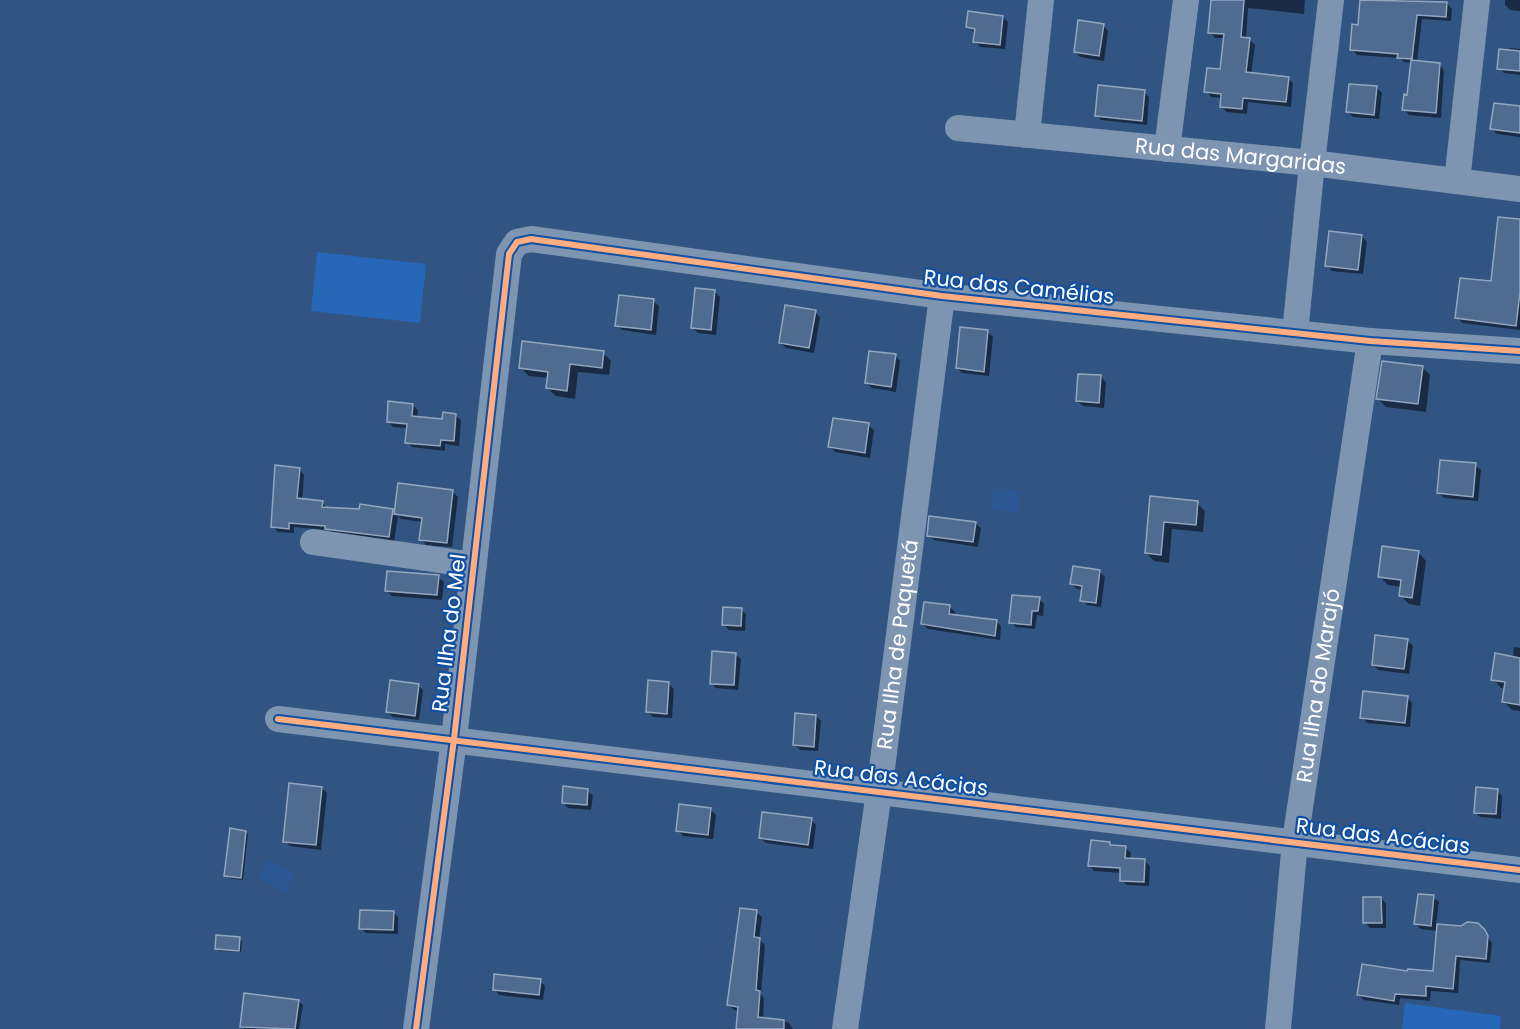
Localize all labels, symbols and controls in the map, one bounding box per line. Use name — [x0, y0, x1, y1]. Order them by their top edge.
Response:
street label: Rua das Margaridas — [1134, 131, 1348, 181]
street label: Rua das Camélias — [922, 262, 1116, 311]
street label: Rua Ilha de Paquetá — [870, 538, 925, 751]
street label: Rua Ilha do Mel — [424, 552, 473, 714]
street label: Rua Ilha do Marajó — [1289, 586, 1347, 784]
street label: Rua das Acácias — [812, 752, 990, 803]
street label: Rua das Acácias — [1294, 810, 1472, 861]

